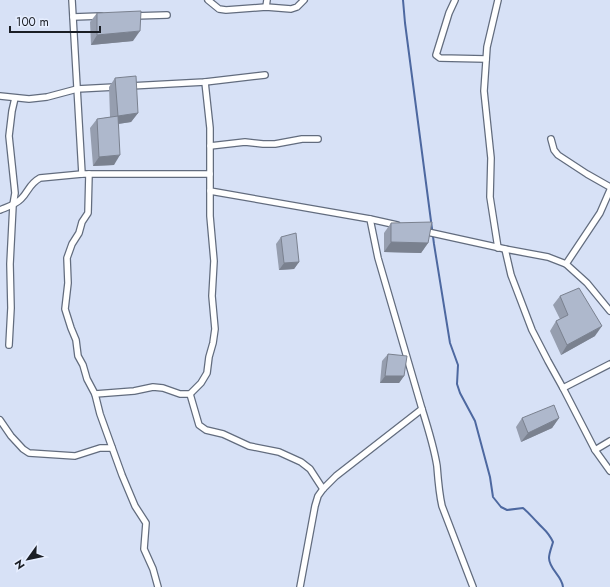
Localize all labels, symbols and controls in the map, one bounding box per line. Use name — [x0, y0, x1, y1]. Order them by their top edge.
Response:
scale bar — [10, 8, 100, 34]
text: 100 m — [16, 13, 49, 31]
north arrow — [8, 539, 48, 579]
text: N — [11, 556, 29, 572]

